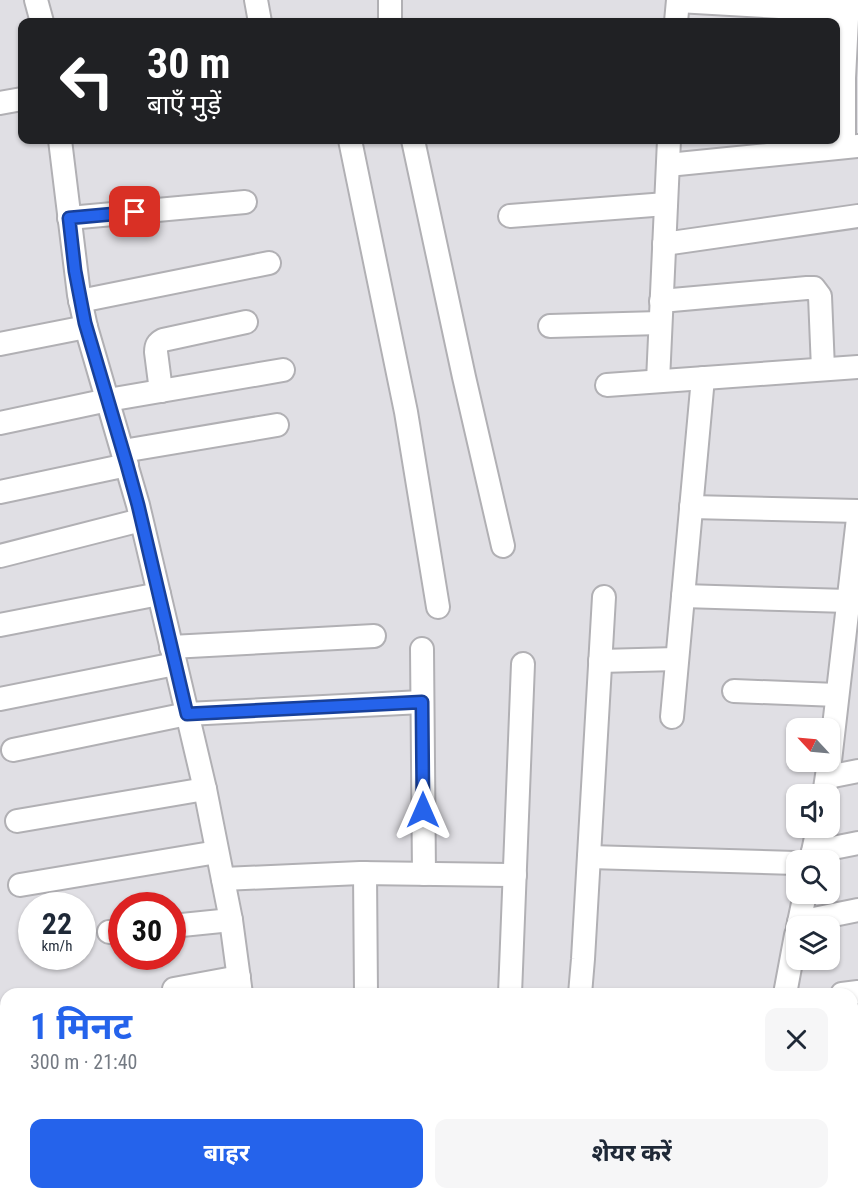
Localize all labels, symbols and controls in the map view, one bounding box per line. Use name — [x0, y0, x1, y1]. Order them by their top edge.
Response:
text: 30 m — [147, 39, 230, 88]
icon: left — [48, 42, 126, 120]
text: बाएँ मुड़ें — [147, 89, 221, 121]
pin — [109, 186, 160, 237]
icon: arrive — [118, 195, 151, 228]
north arrow — [786, 718, 840, 772]
map controls — [786, 718, 840, 970]
position arrow — [391, 778, 455, 842]
button: sound — [786, 784, 840, 838]
button: search — [786, 850, 840, 904]
speed limit sign: 30 — [108, 892, 186, 970]
text: 22 — [42, 906, 72, 941]
button: layers — [786, 916, 840, 970]
text: km/h — [42, 937, 72, 955]
text: 1 मिनट — [30, 1006, 132, 1048]
button: close — [765, 1008, 828, 1071]
text: 300 m · 21:40 — [30, 1050, 137, 1074]
button: बाहर — [30, 1119, 423, 1188]
button: शेयर करें — [435, 1119, 828, 1188]

